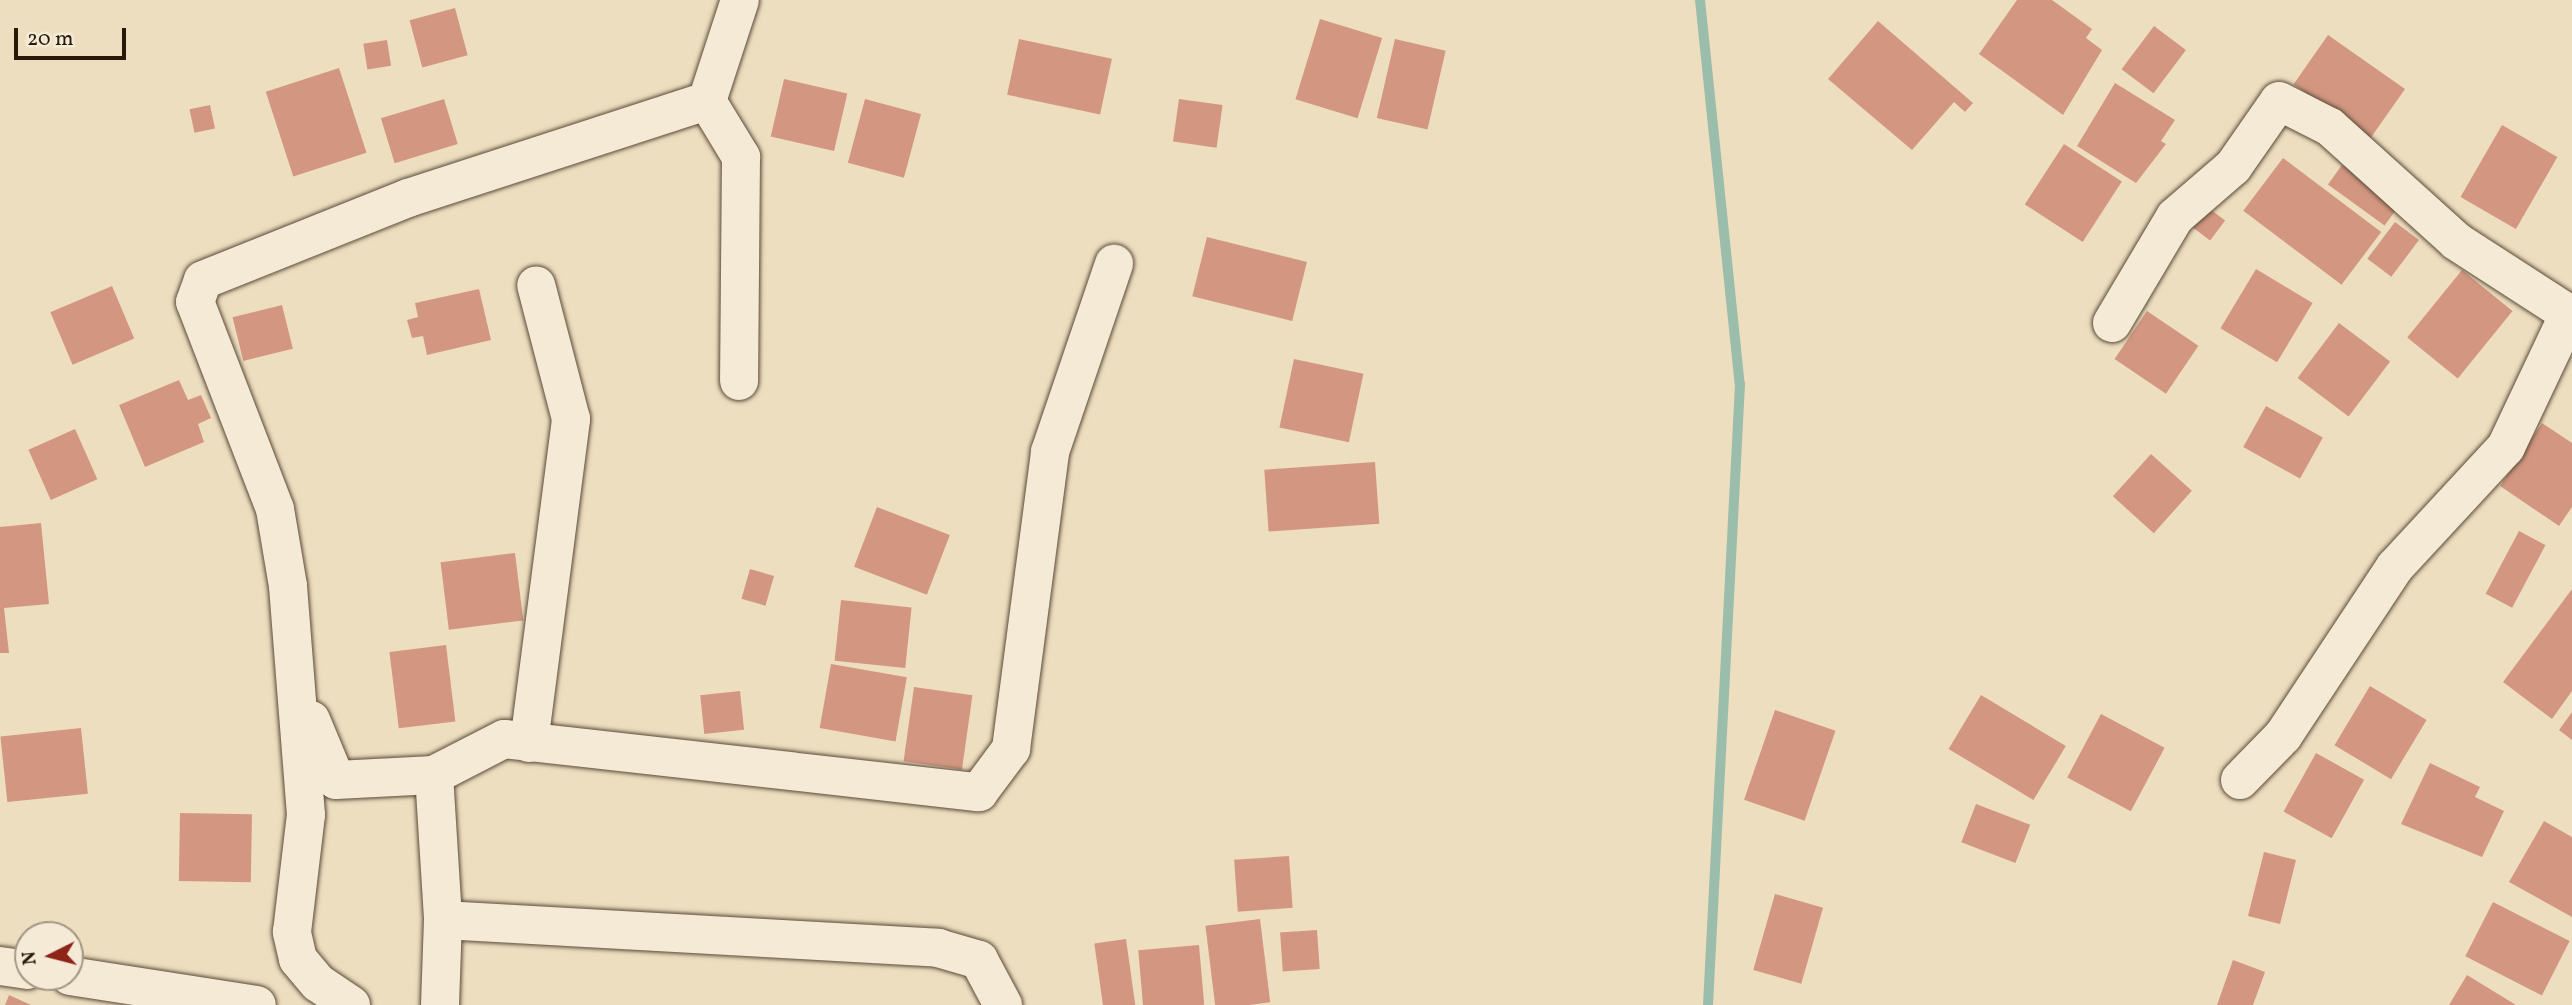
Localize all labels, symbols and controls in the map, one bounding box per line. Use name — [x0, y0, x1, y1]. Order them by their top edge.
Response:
scale bar — [18, 14, 130, 58]
text: 20 m — [27, 25, 73, 54]
north arrow — [14, 921, 84, 991]
text: N — [16, 950, 44, 966]

